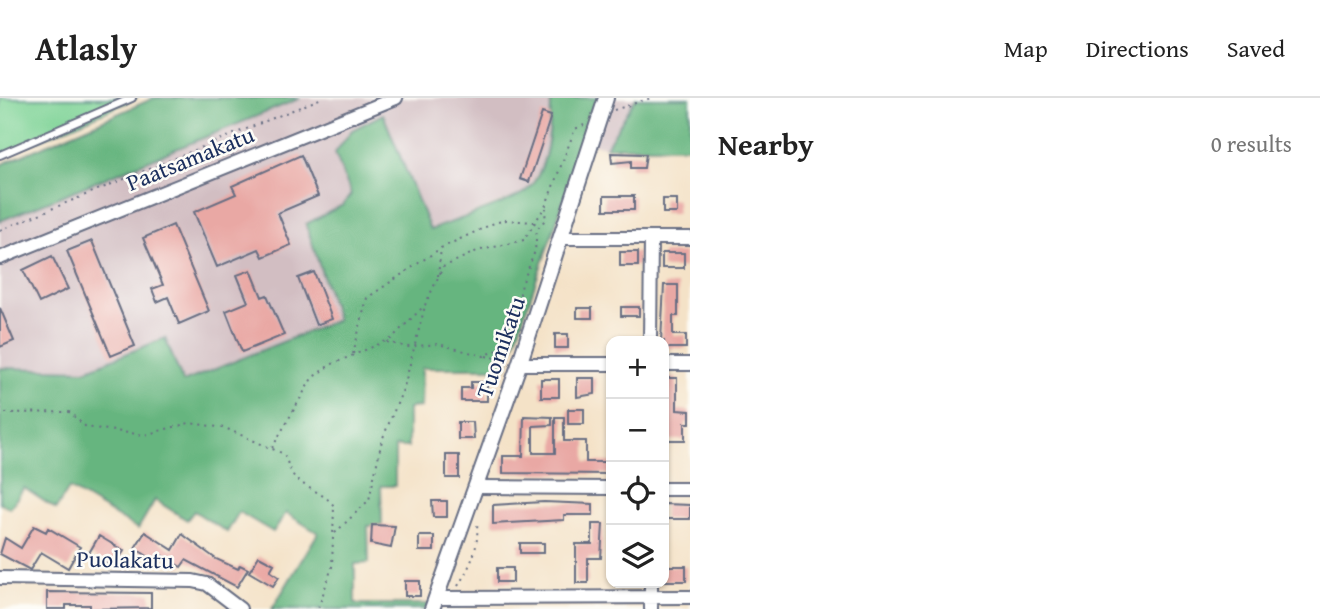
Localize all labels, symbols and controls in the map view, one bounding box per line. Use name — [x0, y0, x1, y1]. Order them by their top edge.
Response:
text: Atlasly — [35, 24, 137, 72]
text: Map — [1004, 31, 1048, 66]
text: Directions — [1086, 31, 1189, 66]
text: Saved — [1227, 31, 1285, 66]
street label: Paatsamakatu — [121, 117, 259, 199]
text: Nearby — [718, 122, 814, 166]
text: 0 results — [1211, 127, 1292, 160]
street label: Tuomikatu — [467, 291, 533, 402]
map controls — [606, 336, 669, 588]
button: + — [606, 336, 669, 399]
button: − — [606, 399, 669, 462]
button: locate — [606, 462, 669, 525]
button: layers — [606, 525, 669, 588]
street label: Puolakatu — [76, 542, 174, 576]

